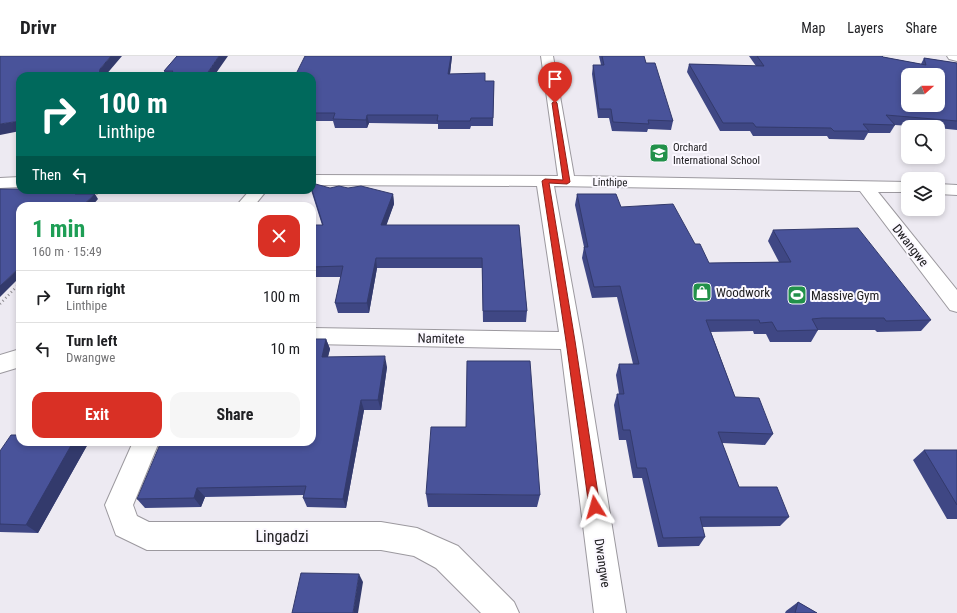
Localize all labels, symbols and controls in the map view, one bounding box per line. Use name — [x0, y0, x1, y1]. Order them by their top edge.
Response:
text: Drivr — [20, 16, 57, 39]
text: Map — [801, 20, 825, 36]
text: Layers — [847, 20, 884, 36]
text: Share — [906, 20, 937, 36]
pin — [538, 62, 572, 103]
icon: arrive — [544, 68, 566, 90]
north arrow — [901, 68, 945, 112]
map controls — [901, 68, 945, 216]
text: 100 m — [98, 87, 168, 120]
icon: right — [32, 88, 84, 140]
button: search — [901, 120, 945, 164]
text: Linthipe — [98, 121, 155, 142]
place label: Orchard International School — [673, 141, 760, 167]
school or university icon: Orchard International School — [648, 142, 670, 164]
icon: left — [69, 164, 91, 186]
text: Then — [32, 166, 61, 184]
button: layers — [901, 172, 945, 216]
street label: Linthipe — [592, 176, 627, 189]
text: 1 min — [32, 215, 85, 243]
button: close — [258, 215, 300, 257]
street label: Dwangwe — [890, 221, 932, 269]
text: 160 m · 15:49 — [32, 244, 102, 259]
text: Turn right — [66, 280, 125, 298]
shop icon: Woodwork — [691, 281, 713, 303]
sports icon: Massive Gym — [786, 284, 808, 306]
place label: Woodwork — [716, 285, 770, 300]
icon: right — [32, 286, 54, 308]
text: 100 m — [263, 288, 300, 306]
place label: Massive Gym — [811, 288, 879, 303]
text: Linthipe — [66, 298, 107, 313]
street label: Namitete — [417, 331, 465, 346]
text: Turn left — [66, 332, 117, 350]
icon: left — [32, 338, 54, 360]
text: 10 m — [270, 340, 300, 358]
text: Dwangwe — [66, 350, 115, 365]
button: Exit — [32, 392, 162, 438]
button: Share — [170, 392, 300, 438]
position arrow — [574, 486, 616, 528]
street label: Lingadzi — [255, 527, 309, 546]
street label: Dwangwe — [592, 538, 613, 589]

